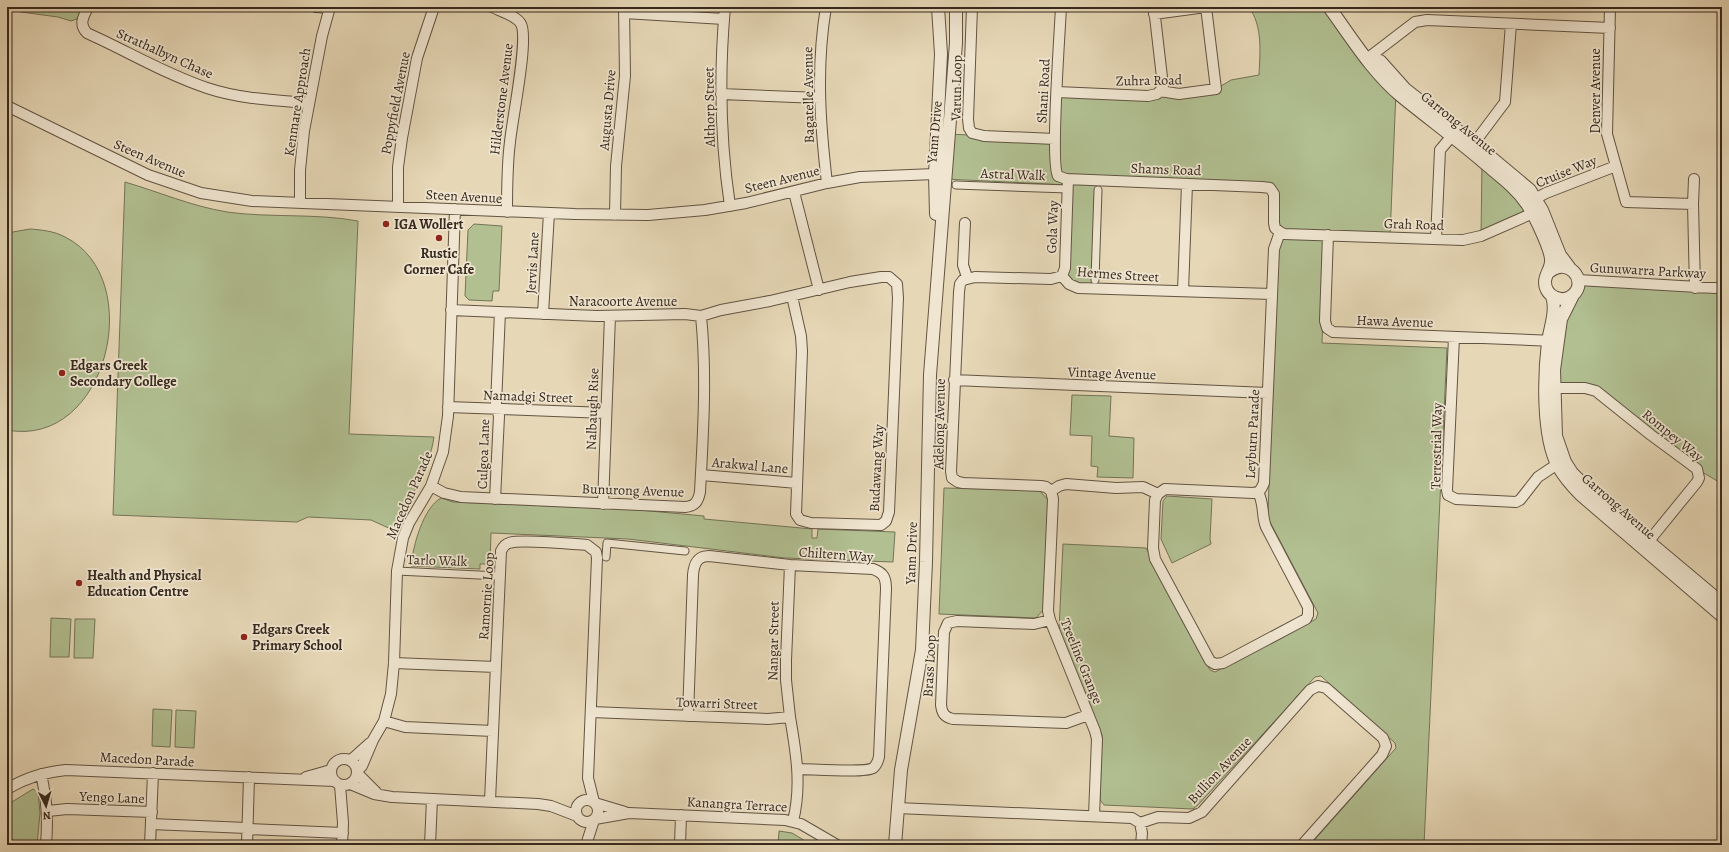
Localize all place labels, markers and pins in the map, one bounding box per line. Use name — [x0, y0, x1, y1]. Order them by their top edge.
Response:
place label: IGA Wollert — [394, 215, 464, 234]
marker: IGA Wollert — [381, 219, 391, 229]
marker: Rustic Corner Cafe — [434, 233, 444, 243]
place label: Rustic Corner Cafe — [404, 244, 475, 279]
place label: Edgars Creek Secondary College — [70, 356, 177, 391]
marker: Edgars Creek Secondary College — [57, 368, 67, 378]
place label: Health and Physical Education Centre — [87, 566, 202, 601]
marker: Health and Physical Education Centre — [74, 578, 84, 588]
place label: Edgars Creek Primary School — [252, 620, 343, 655]
marker: Edgars Creek Primary School — [239, 632, 249, 642]

